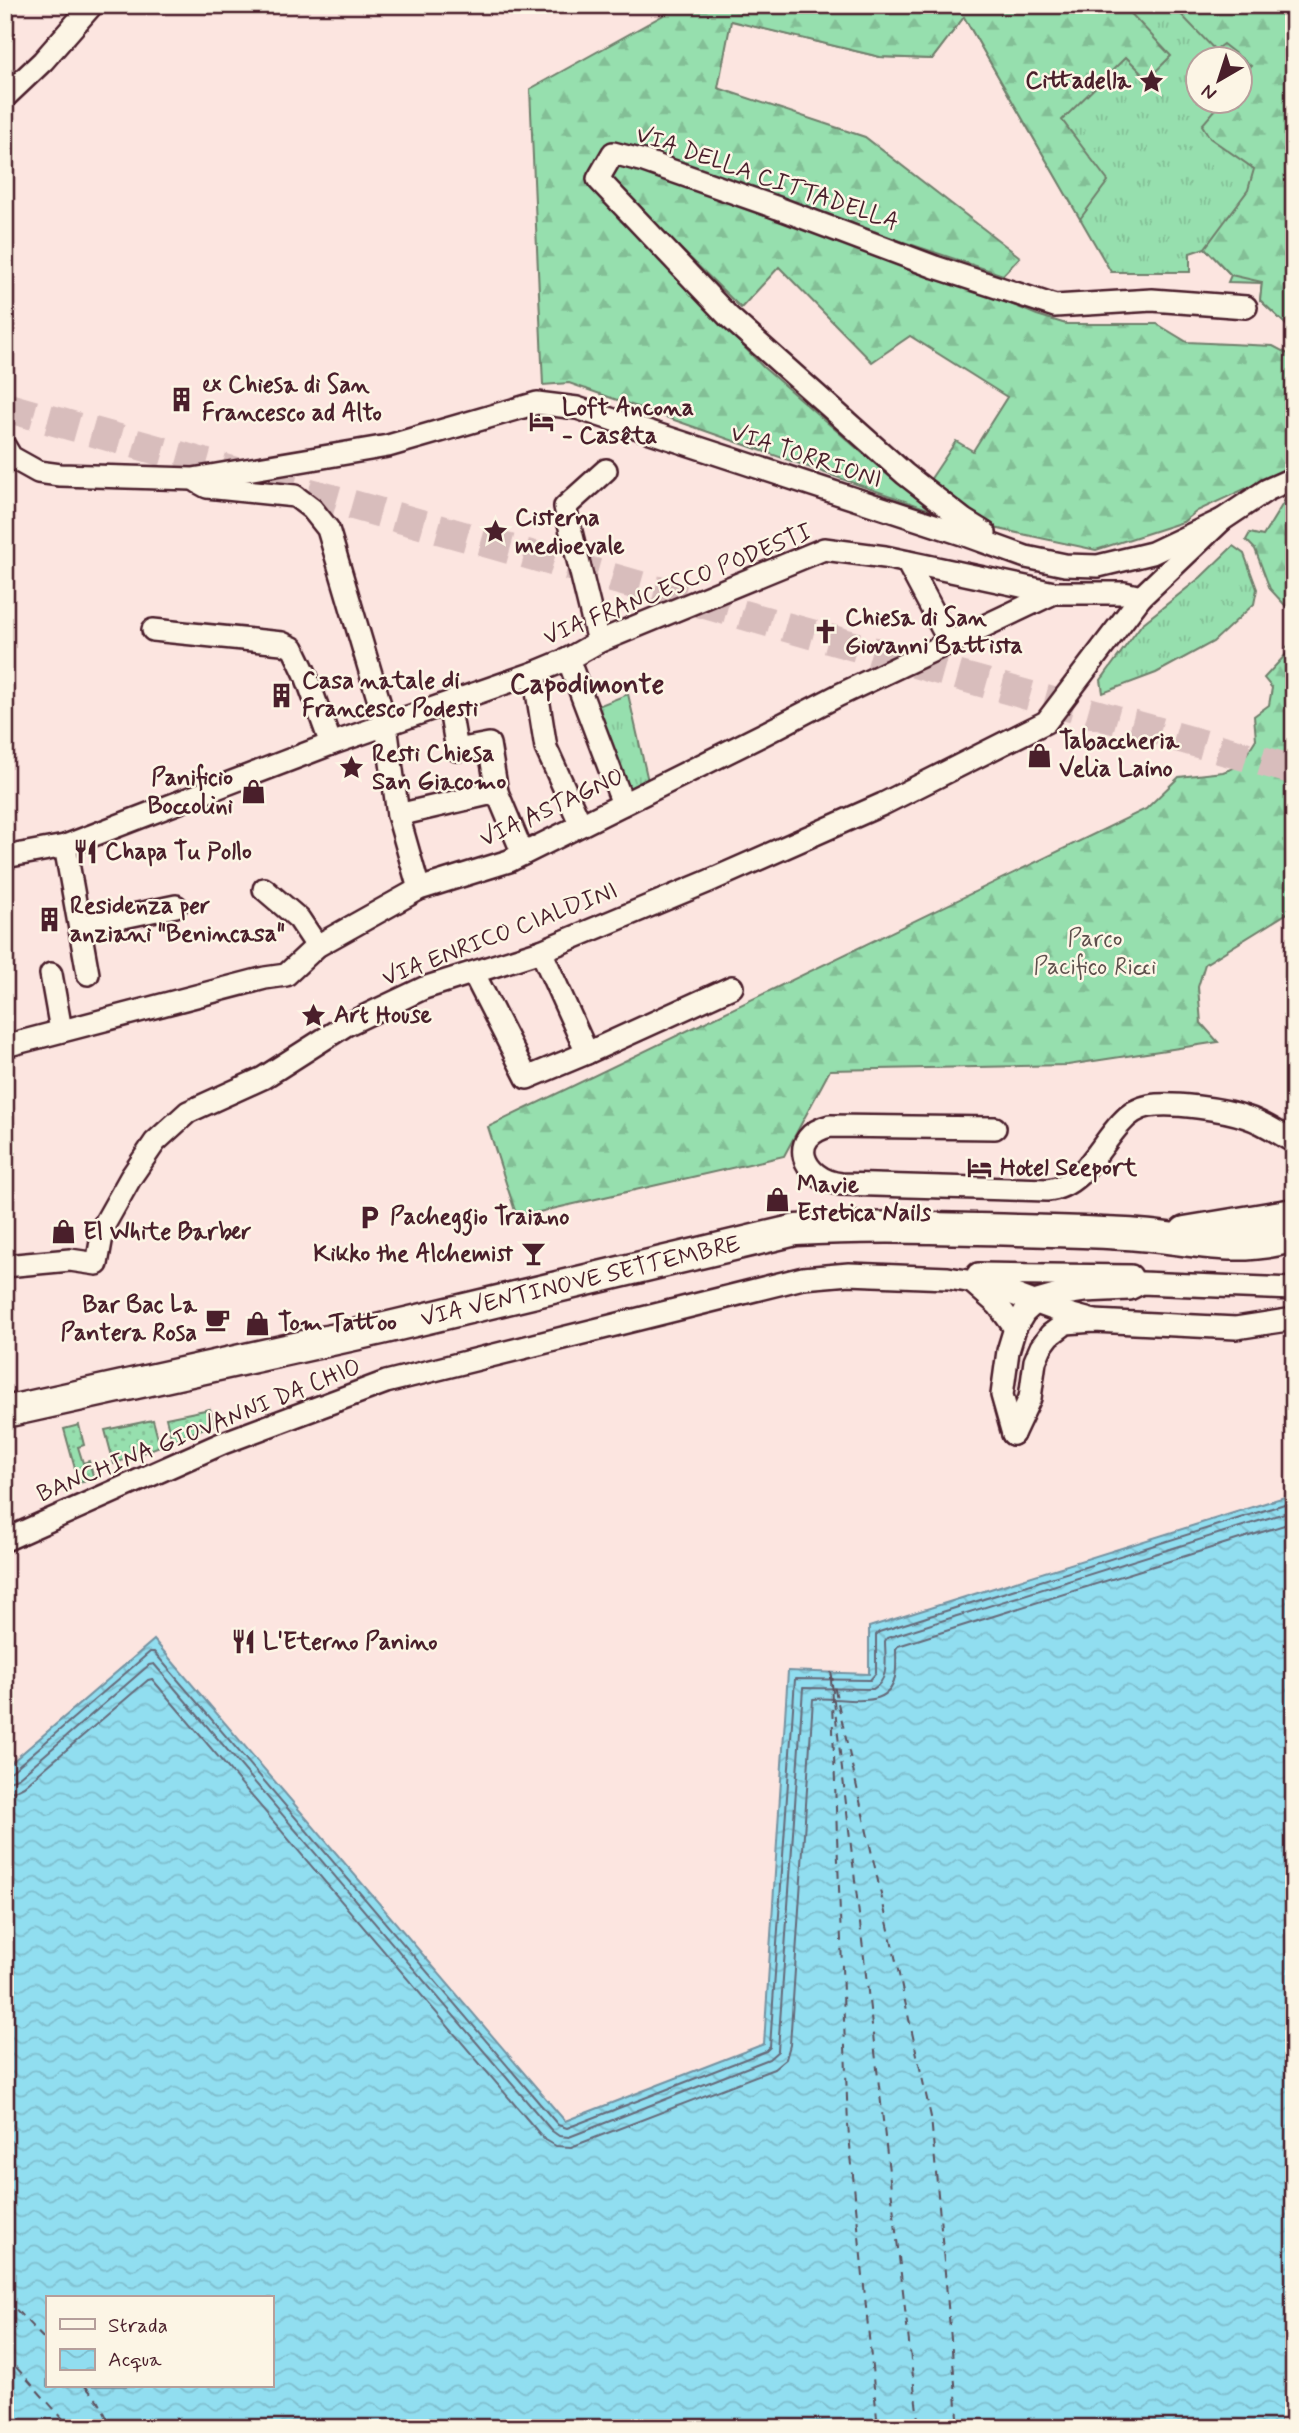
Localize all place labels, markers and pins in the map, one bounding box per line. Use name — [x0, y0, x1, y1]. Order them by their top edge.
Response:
place label: Cittadella — [1025, 66, 1132, 97]
place icon: Cittadella — [1137, 67, 1165, 95]
place label: ex Chiesa di San Francesco ad Alto — [202, 370, 382, 429]
building icon: ex Chiesa di San Francesco ad Alto — [168, 385, 196, 413]
place label: Loft Ancona - Casêta — [562, 393, 694, 452]
hotel icon: Loft Ancona - Casêta — [528, 408, 556, 436]
place label: Cisterna medioevale — [515, 503, 625, 562]
place icon: Cisterna medioevale — [481, 518, 509, 546]
place label: Chiesa di San Giovanni Battista — [845, 603, 1023, 662]
church icon: Chiesa di San Giovanni Battista — [811, 618, 839, 646]
place label: Casa natale di Francesco Podesti — [302, 666, 479, 725]
building icon: Casa natale di Francesco Podesti — [268, 681, 296, 709]
place label: Tabaccheria Velia Laino — [1059, 726, 1180, 785]
place label: Resti Chiesa San Giacomo — [372, 739, 506, 798]
shop icon: Tabaccheria Velia Laino — [1025, 741, 1053, 769]
place icon: Resti Chiesa San Giacomo — [338, 754, 366, 782]
place label: Panificio Boccolini — [147, 763, 234, 822]
shop icon: Panificio Boccolini — [239, 778, 267, 806]
place label: Chapa Tu Pollo — [105, 837, 252, 868]
restaurant icon: Chapa Tu Pollo — [71, 838, 99, 866]
place label: Residenza per anziani "Benincasa" — [70, 891, 285, 950]
building icon: Residenza per anziani "Benincasa" — [36, 906, 64, 934]
place label: Art House — [334, 1000, 433, 1031]
place icon: Art House — [300, 1001, 328, 1029]
place label: Hotel Seeport — [1000, 1153, 1138, 1184]
hotel icon: Hotel Seeport — [966, 1154, 994, 1182]
place label: Mavie Estetica Nails — [797, 1170, 931, 1229]
shop icon: Mavie Estetica Nails — [763, 1185, 791, 1213]
place label: Pacheggio Traiano — [390, 1202, 569, 1236]
parking icon: Pacheggio Traiano — [356, 1203, 384, 1231]
place label: El White Barber — [83, 1217, 251, 1248]
shop icon: El White Barber — [49, 1218, 77, 1246]
place label: Kikko the Alchemist — [313, 1239, 513, 1270]
bar icon: Kikko the Alchemist — [519, 1240, 547, 1268]
place label: Bar Bac La Pantera Rosa — [60, 1290, 198, 1349]
cafe icon: Bar Bac La Pantera Rosa — [203, 1305, 231, 1333]
place label: Tom Tattoo — [278, 1308, 397, 1339]
shop icon: Tom Tattoo — [244, 1309, 272, 1337]
place label: L'Eterno Panino — [263, 1627, 437, 1658]
restaurant icon: L'Eterno Panino — [229, 1628, 257, 1656]

